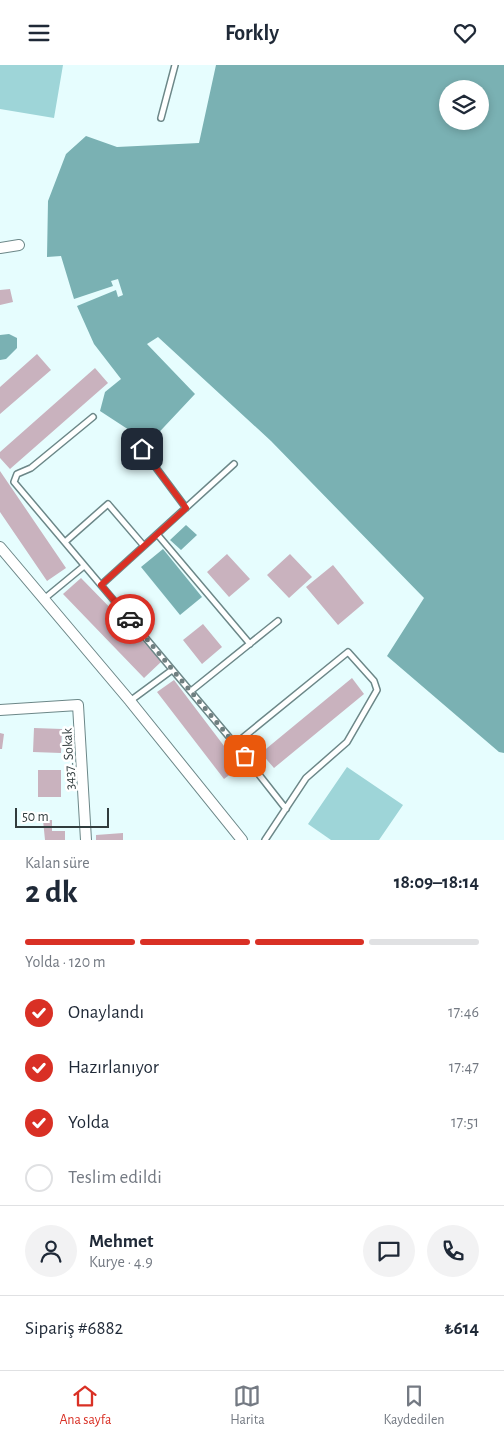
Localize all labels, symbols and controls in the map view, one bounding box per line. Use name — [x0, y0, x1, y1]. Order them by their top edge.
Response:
icon: menu — [25, 19, 53, 47]
icon: heart — [451, 19, 479, 47]
text: Forkly — [225, 22, 279, 44]
map controls — [439, 80, 489, 130]
button: layers — [439, 80, 489, 130]
pin — [121, 428, 163, 470]
icon: home — [128, 435, 156, 463]
courier — [105, 594, 155, 644]
icon: car — [116, 605, 144, 633]
street label: 3437. Sokak — [60, 727, 78, 790]
pin — [224, 735, 266, 777]
icon: bag — [231, 742, 259, 770]
scale bar — [15, 805, 109, 828]
text: 50 m — [22, 810, 49, 824]
text: Kalan süre — [25, 855, 90, 871]
text: 18:09–18:14 — [394, 873, 479, 892]
text: 2 dk — [25, 876, 78, 908]
text: Yolda · 120 m — [25, 954, 106, 970]
icon: check — [25, 999, 53, 1027]
text: Onaylandı — [68, 1003, 144, 1022]
text: 17:46 — [448, 1004, 479, 1020]
icon: check — [25, 1054, 53, 1082]
text: Hazırlanıyor — [68, 1058, 159, 1077]
text: 17:47 — [449, 1059, 479, 1075]
icon: check — [25, 1109, 53, 1137]
text: Yolda — [68, 1113, 109, 1132]
text: 17:51 — [451, 1114, 479, 1130]
text: Teslim edildi — [68, 1168, 162, 1187]
button: person — [25, 1225, 77, 1277]
button: chat — [363, 1225, 415, 1277]
button: phone — [427, 1225, 479, 1277]
text: Mehmet — [89, 1232, 153, 1251]
text: Kurye · 4.9 — [89, 1254, 153, 1270]
text: Sipariş #6882 — [25, 1319, 123, 1338]
text: ₺614 — [444, 1319, 479, 1338]
tab: Ana sayfa — [59, 1382, 111, 1429]
tab: Harita — [230, 1382, 265, 1429]
tab: Kaydedilen — [384, 1382, 445, 1429]

